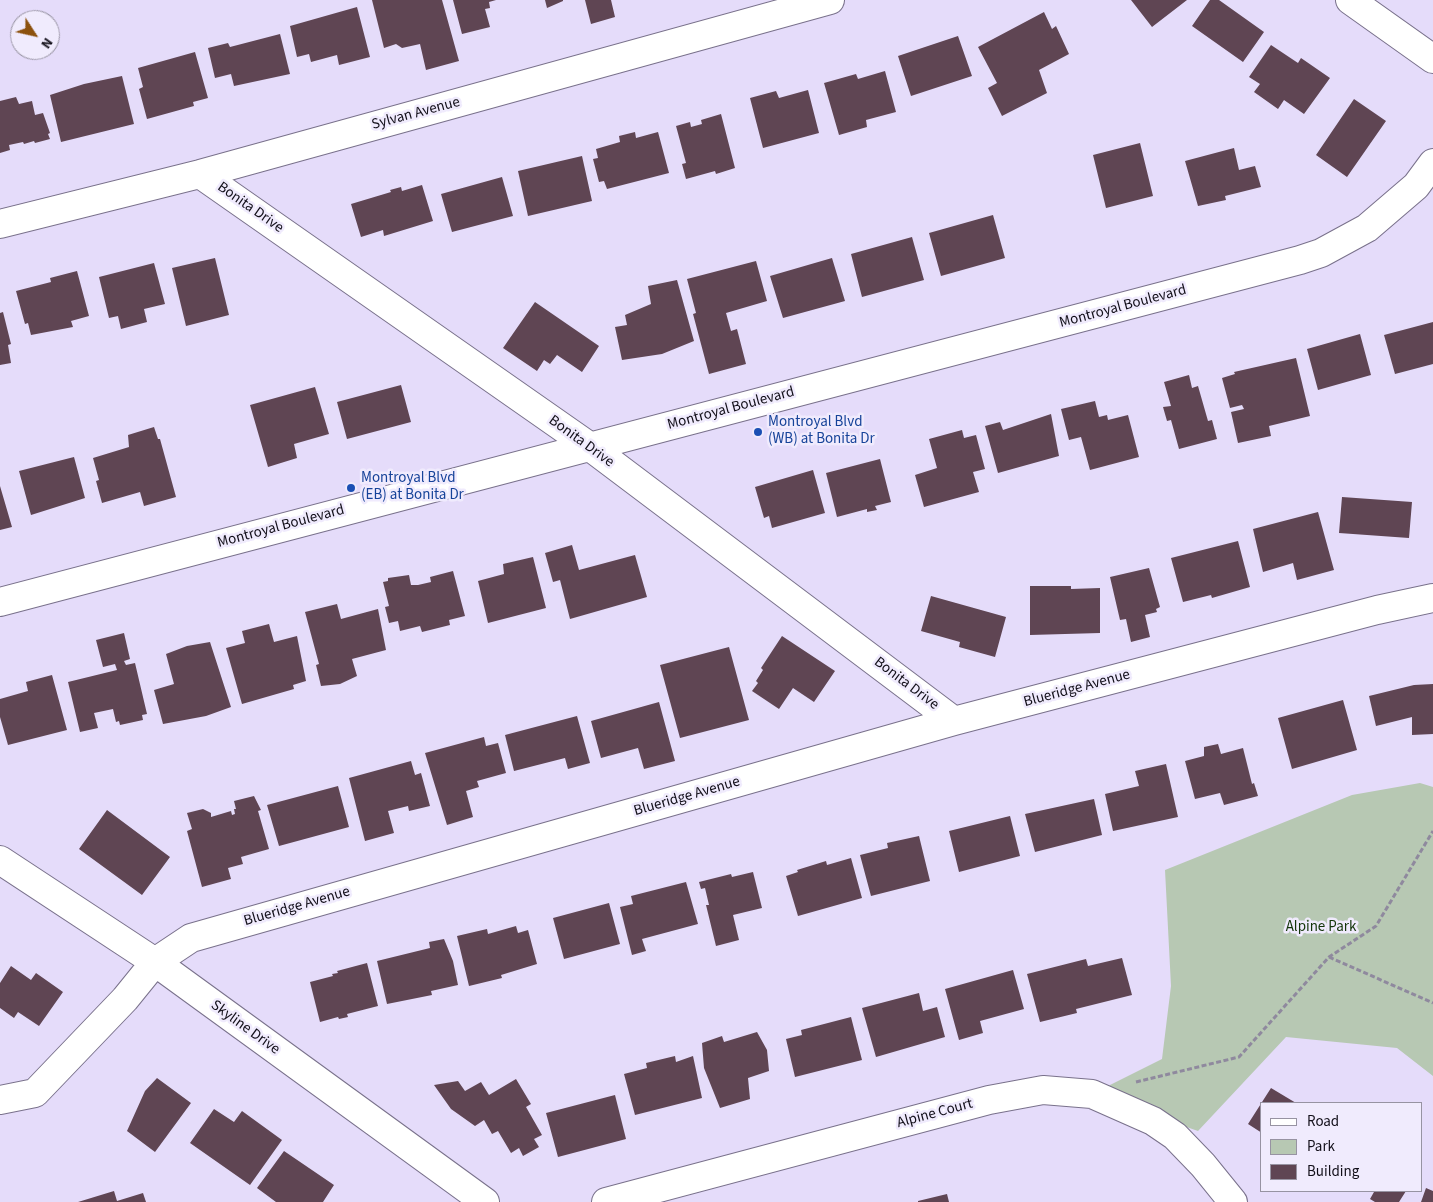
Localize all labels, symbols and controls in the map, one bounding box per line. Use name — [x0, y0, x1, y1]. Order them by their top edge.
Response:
north arrow — [10, 10, 60, 60]
text: N — [36, 33, 57, 53]
street label: Sylvan Avenue — [370, 94, 462, 134]
street label: Bonita Drive — [213, 179, 287, 237]
street label: Montroyal Boulevard — [1058, 281, 1188, 333]
street label: Montroyal Boulevard — [666, 383, 796, 435]
street label: Bonita Drive — [545, 412, 617, 472]
place label: Montroyal Blvd (WB) at Bonita Dr — [768, 414, 875, 449]
marker: Montroyal Blvd (WB) at Bonita Dr — [752, 426, 764, 438]
place label: Montroyal Blvd (EB) at Bonita Dr — [361, 470, 464, 505]
marker: Montroyal Blvd (EB) at Bonita Dr — [345, 482, 357, 494]
street label: Montroyal Boulevard — [216, 501, 346, 553]
street label: Bonita Drive — [870, 654, 942, 714]
street label: Blueridge Avenue — [1022, 666, 1132, 712]
street label: Blueridge Avenue — [632, 773, 742, 821]
street label: Blueridge Avenue — [242, 883, 352, 931]
park label: Alpine Park — [1286, 919, 1356, 937]
street label: Skyline Drive — [207, 997, 283, 1059]
street label: Alpine Court — [895, 1095, 975, 1133]
legend — [1260, 1102, 1423, 1192]
text: Road — [1307, 1111, 1339, 1132]
text: Park — [1307, 1136, 1335, 1157]
text: Building — [1307, 1161, 1359, 1182]

